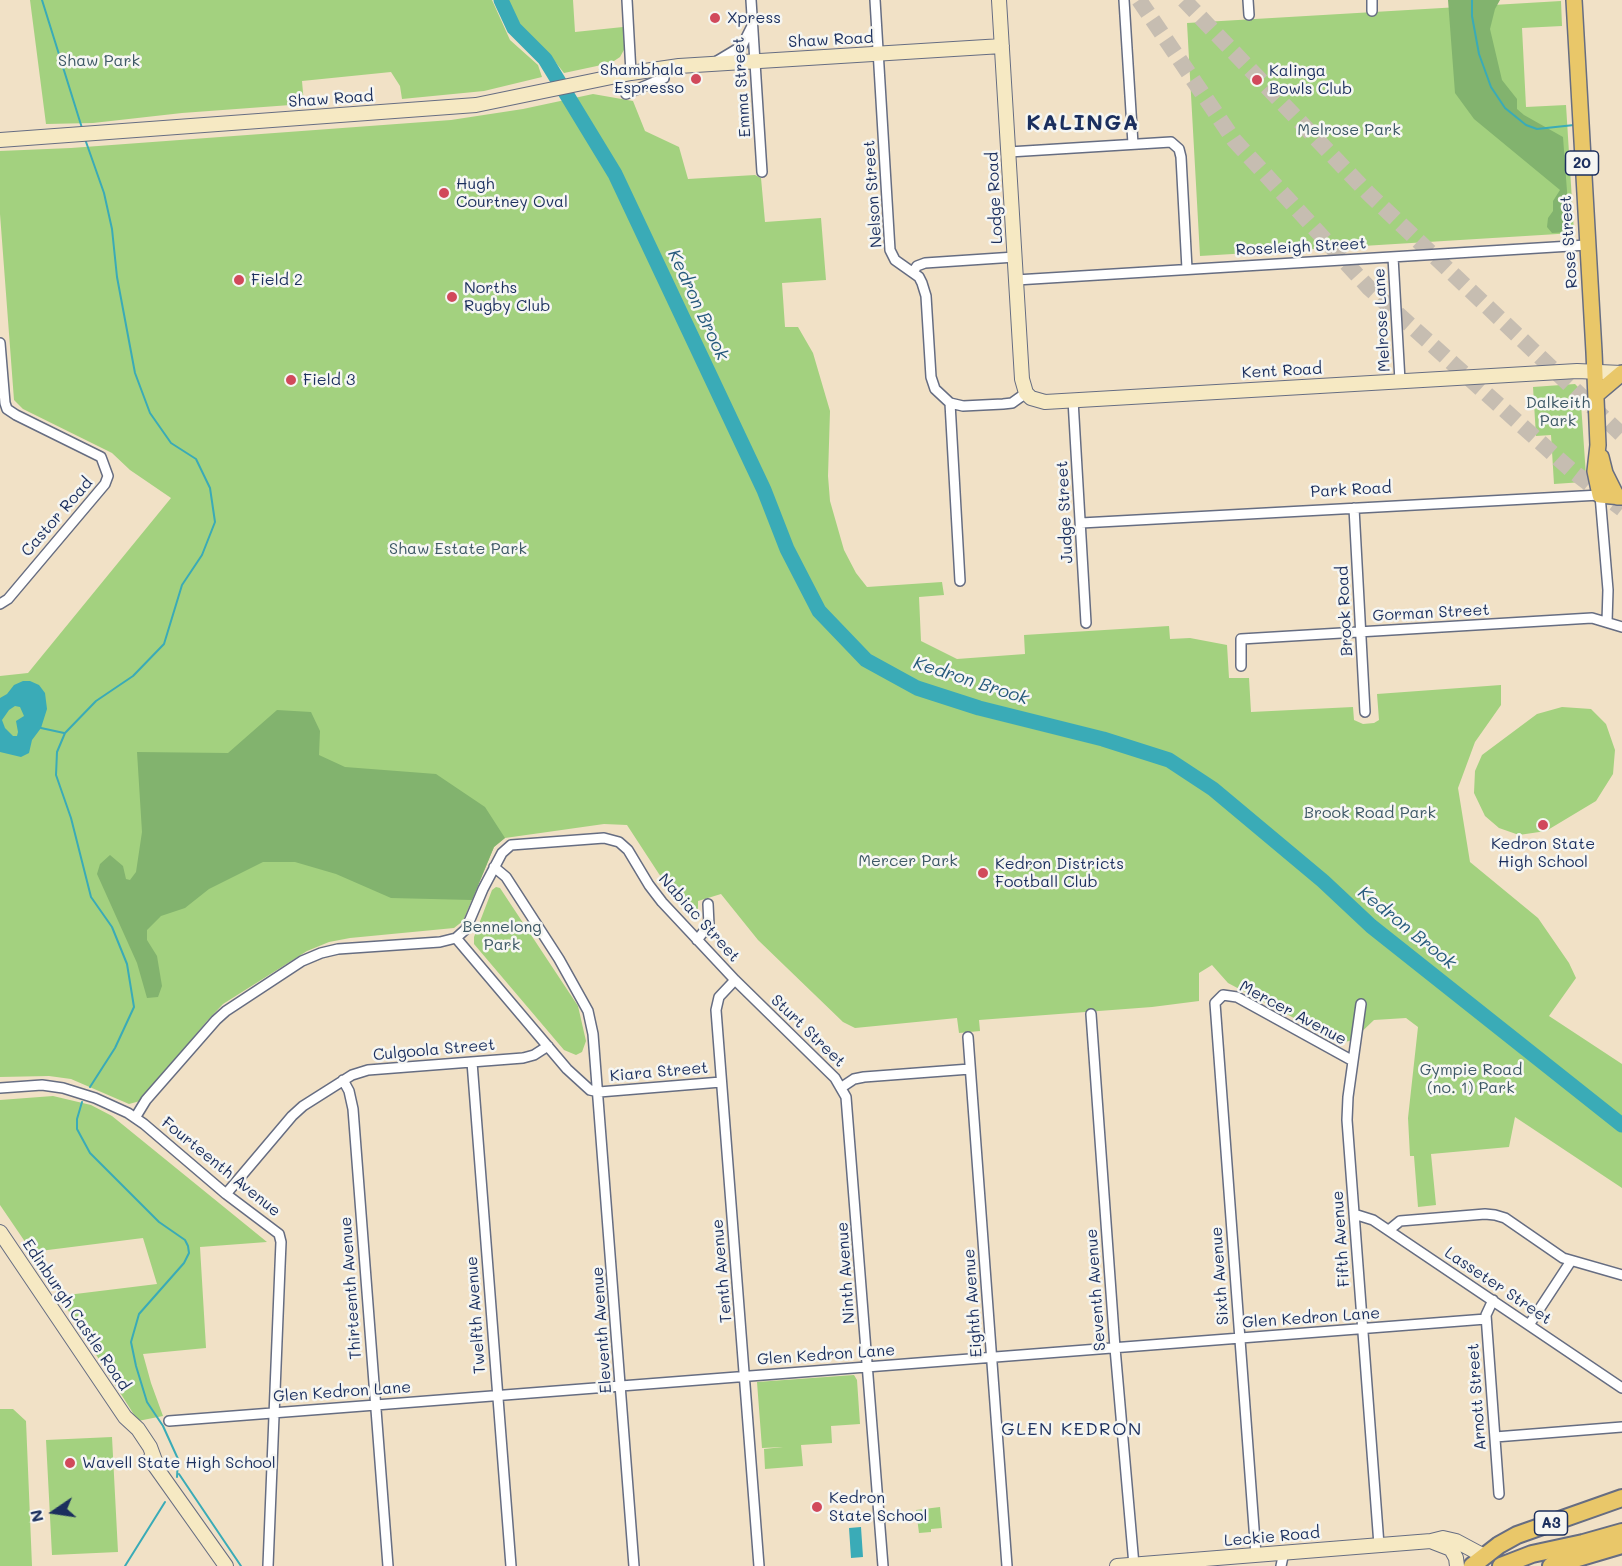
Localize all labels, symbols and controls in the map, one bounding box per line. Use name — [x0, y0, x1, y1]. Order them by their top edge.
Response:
place label: Xpress — [727, 8, 781, 28]
marker: Xpress — [708, 11, 722, 25]
street label: Shaw Road — [788, 28, 874, 52]
street label: Emma Street — [729, 36, 755, 138]
park label: Shaw Park — [58, 51, 140, 71]
place label: Shambhala Espresso — [600, 60, 684, 98]
place label: Kalinga Bowls Club — [1269, 61, 1352, 99]
marker: Shambhala Espresso — [689, 72, 703, 86]
marker: Kalinga Bowls Club — [1250, 73, 1264, 87]
street label: Shaw Road — [288, 86, 374, 112]
district label: KALINGA — [1026, 110, 1140, 136]
park label: Melrose Park — [1297, 120, 1401, 140]
street label: Nelson Street — [860, 140, 886, 248]
street label: Lodge Road — [983, 151, 1007, 245]
road number: 20 — [1566, 151, 1598, 175]
place label: Hugh Courtney Oval — [456, 174, 568, 212]
marker: Hugh Courtney Oval — [437, 186, 451, 200]
street label: Rose Street — [1556, 195, 1582, 289]
street label: Roseleigh Street — [1235, 234, 1367, 260]
water label: Kedron Brook — [663, 246, 733, 364]
street label: Melrose Lane — [1370, 267, 1394, 373]
place label: Field 2 — [251, 270, 303, 290]
marker: Field 2 — [232, 273, 246, 287]
place label: Norths Rugby Club — [464, 278, 550, 316]
marker: Norths Rugby Club — [445, 290, 459, 304]
street label: Kent Road — [1241, 359, 1323, 383]
place label: Field 3 — [303, 370, 355, 390]
marker: Field 3 — [284, 373, 298, 387]
park label: Dalkeith Park — [1526, 393, 1590, 431]
street label: Judge Street — [1053, 460, 1077, 564]
street label: Castor Road — [17, 473, 97, 561]
street label: Park Road — [1310, 478, 1392, 502]
park label: Shaw Estate Park — [389, 539, 527, 559]
street label: Brook Road — [1333, 565, 1357, 657]
street label: Gorman Street — [1372, 600, 1490, 626]
water label: Kedron Brook — [911, 652, 1031, 710]
park label: Brook Road Park — [1304, 803, 1436, 823]
marker: Kedron State High School — [1536, 818, 1550, 832]
place label: Kedron State High School — [1491, 834, 1595, 872]
park label: Mercer Park — [858, 851, 958, 871]
place label: Kedron Districts Football Club — [995, 854, 1124, 892]
marker: Kedron Districts Football Club — [976, 866, 990, 880]
street label: Nabiac Street — [654, 870, 744, 966]
water label: Kedron Brook — [1354, 882, 1460, 974]
park label: Bennelong Park — [462, 917, 542, 955]
street label: Mercer Avenue — [1236, 977, 1350, 1049]
street label: Sturt Street — [767, 991, 849, 1071]
street label: Culgoola Street — [372, 1035, 496, 1065]
street label: Kiara Street — [609, 1058, 709, 1086]
park label: Gympie Road (no. 1) Park — [1420, 1060, 1522, 1098]
street label: Fourteenth Avenue — [158, 1113, 284, 1221]
street label: Fifth Avenue — [1328, 1190, 1354, 1288]
street label: Thirteenth Avenue — [336, 1216, 366, 1360]
street label: Tenth Avenue — [708, 1218, 736, 1324]
street label: Ninth Avenue — [833, 1221, 859, 1325]
street label: Sixth Avenue — [1207, 1226, 1233, 1326]
street label: Seventh Avenue — [1082, 1228, 1110, 1352]
street label: Edinburgh Castle Road — [18, 1236, 134, 1394]
street label: Lasseter Street — [1441, 1243, 1555, 1329]
street label: Eighth Avenue — [960, 1248, 986, 1358]
street label: Twelfth Avenue — [462, 1255, 490, 1375]
street label: Eleventh Avenue — [588, 1266, 616, 1394]
street label: Glen Kedron Lane — [1241, 1304, 1381, 1332]
street label: Glen Kedron Lane — [756, 1341, 896, 1369]
street label: Arnott Street — [1464, 1343, 1490, 1451]
street label: Glen Kedron Lane — [272, 1378, 412, 1406]
district label: GLEN KEDRON — [1001, 1418, 1143, 1440]
place label: Wavell State High School — [82, 1453, 276, 1473]
marker: Wavell State High School — [63, 1456, 77, 1470]
north arrow — [24, 1482, 84, 1542]
place label: Kedron State School — [829, 1488, 928, 1526]
marker: Kedron State School — [810, 1500, 824, 1514]
text: N — [24, 1508, 48, 1524]
road number: A3 — [1534, 1511, 1568, 1535]
street label: Leckie Road — [1223, 1523, 1321, 1551]

